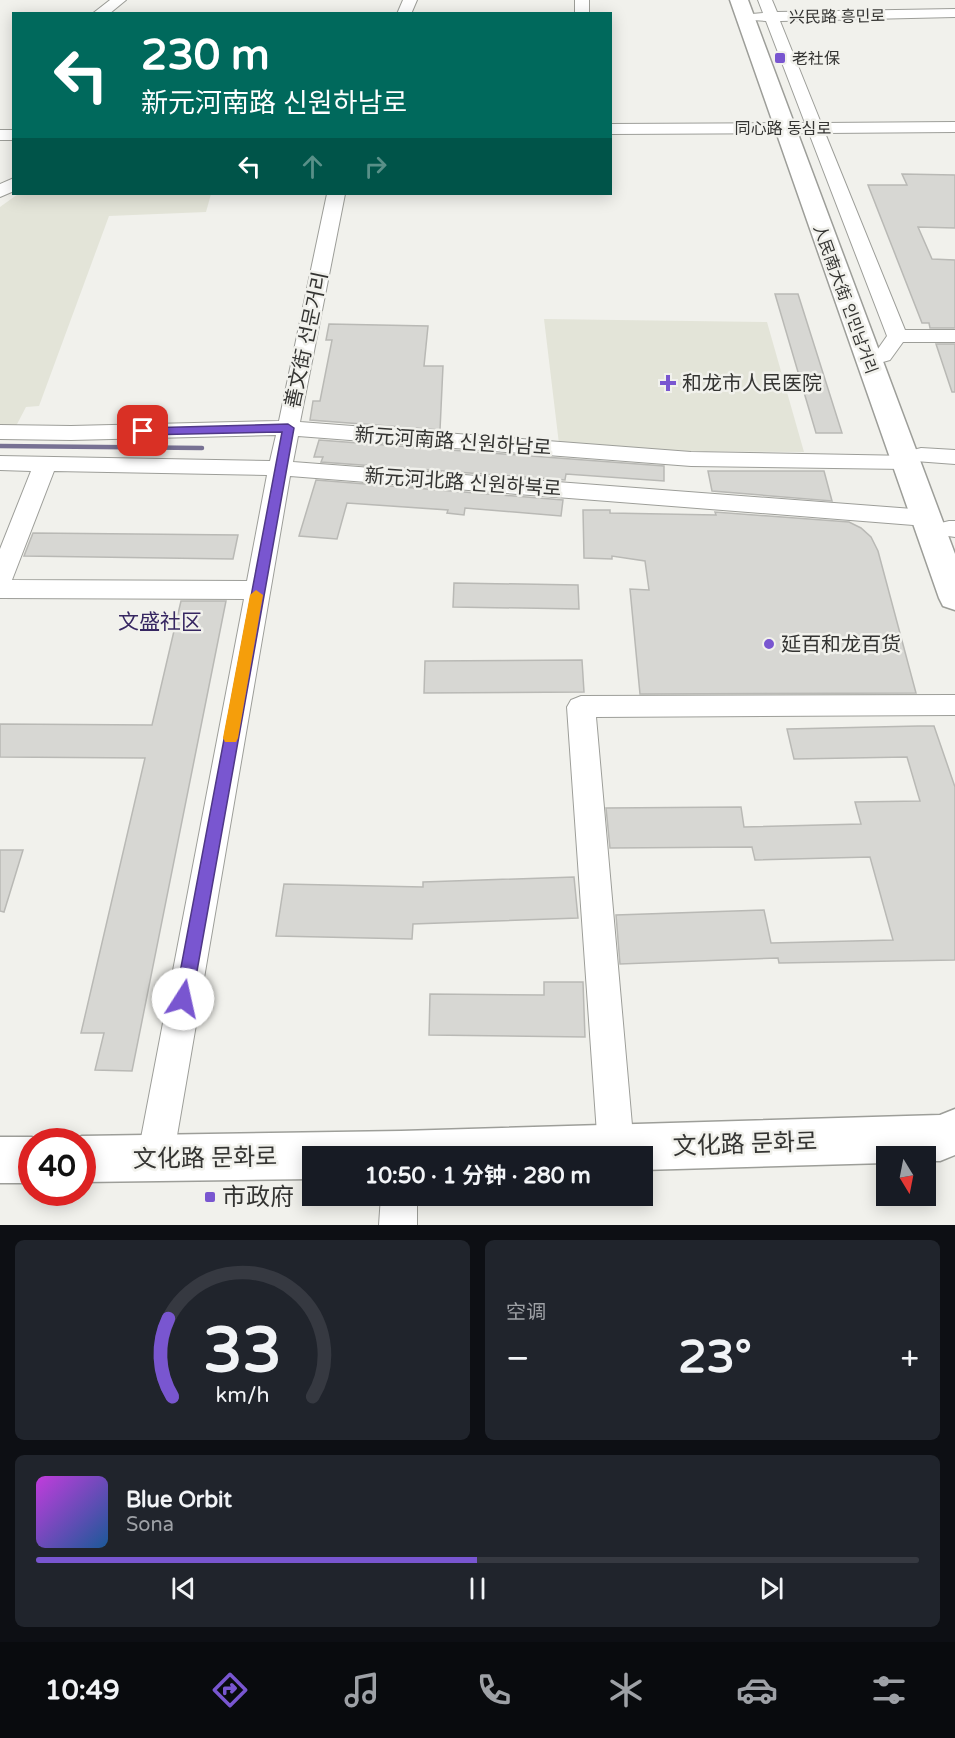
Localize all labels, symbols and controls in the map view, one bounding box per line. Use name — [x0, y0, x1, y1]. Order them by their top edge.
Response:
street label: 兴民路 흥민로 — [789, 6, 886, 28]
text: 230 m — [141, 30, 270, 81]
icon: left — [42, 36, 120, 114]
place label: 老社保 — [792, 49, 840, 69]
marker: 老社保 — [773, 51, 787, 65]
text: 新元河南路 신원하남로 — [141, 87, 407, 120]
street label: 同心路 동심로 — [735, 119, 831, 139]
icon: left — [233, 150, 266, 183]
icon: ahead — [296, 150, 329, 183]
icon: right — [359, 150, 392, 183]
street label: 人民南大街 인민남거리 — [809, 222, 881, 377]
street label: 善文街 선문거리 — [281, 270, 333, 411]
place label: 和龙市人民医院 — [682, 372, 822, 396]
marker: 和龙市人民医院 — [659, 374, 677, 392]
pin — [117, 405, 168, 456]
icon: arrive — [126, 414, 159, 447]
street label: 新元河南路 신원하남로 — [354, 423, 552, 461]
street label: 新元河北路 신원하북로 — [364, 464, 562, 502]
district label: 文盛社区 — [118, 610, 202, 635]
place label: 延百和龙百货 — [781, 633, 901, 657]
marker: 延百和龙百货 — [762, 637, 776, 651]
position arrow — [151, 967, 215, 1031]
street label: 文化路 문화로 — [672, 1127, 818, 1162]
speed limit sign: 40 — [18, 1128, 96, 1206]
street label: 文化路 문화로 — [133, 1143, 277, 1174]
north arrow — [876, 1146, 936, 1206]
map controls — [876, 1146, 936, 1206]
text: 10:50 · 1 分钟 · 280 m — [364, 1163, 591, 1189]
place label: 市政府 — [222, 1183, 294, 1212]
marker: 市政府 — [203, 1190, 217, 1204]
text: 空调 — [506, 1301, 546, 1325]
text: 33 — [203, 1314, 282, 1389]
text: 23° — [678, 1331, 752, 1385]
text: − — [506, 1339, 530, 1378]
text: + — [900, 1339, 919, 1378]
text: km/h — [216, 1382, 269, 1408]
text: Blue Orbit — [126, 1487, 232, 1513]
text: Sona — [126, 1513, 174, 1537]
icon: previous — [167, 1572, 200, 1605]
icon: pause — [461, 1572, 494, 1605]
icon: next — [755, 1572, 788, 1605]
icon: directions — [209, 1669, 251, 1711]
icon: music — [341, 1669, 383, 1711]
icon: phone — [473, 1669, 515, 1711]
icon: climate — [605, 1669, 647, 1711]
icon: car — [736, 1669, 778, 1711]
icon: filters — [868, 1669, 910, 1711]
text: 10:49 — [45, 1674, 120, 1707]

